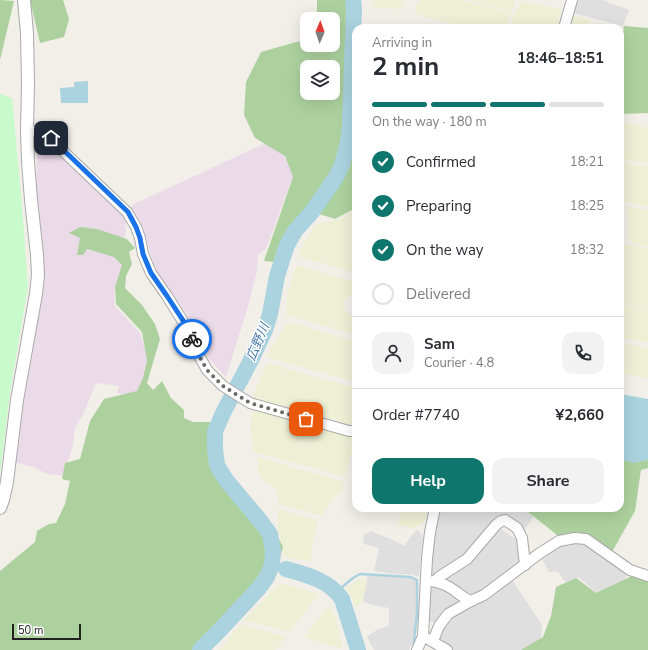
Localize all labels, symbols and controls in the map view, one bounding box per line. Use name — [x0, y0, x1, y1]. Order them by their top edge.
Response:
north arrow — [300, 12, 340, 52]
map controls — [300, 12, 340, 100]
text: Arriving in — [372, 34, 432, 52]
text: 18:46–18:51 — [517, 48, 604, 68]
text: 2 min — [372, 49, 439, 84]
button: layers — [300, 60, 340, 100]
text: On the way · 180 m — [372, 113, 487, 131]
pin — [34, 121, 68, 155]
icon: home — [40, 127, 62, 149]
icon: check — [372, 151, 394, 173]
text: Confirmed — [406, 152, 476, 172]
text: 18:21 — [570, 153, 604, 171]
icon: check — [372, 195, 394, 217]
text: Preparing — [406, 196, 471, 216]
text: 18:25 — [570, 197, 604, 215]
icon: check — [372, 239, 394, 261]
text: On the way — [406, 240, 484, 260]
text: 18:32 — [570, 241, 604, 259]
text: Delivered — [406, 284, 471, 304]
courier — [172, 319, 212, 359]
water label: 広野川 — [242, 319, 275, 363]
icon: bike — [181, 328, 203, 350]
button: person — [372, 332, 414, 374]
button: phone — [562, 332, 604, 374]
text: Sam — [424, 334, 455, 354]
text: Courier · 4.8 — [424, 354, 494, 372]
pin — [289, 402, 323, 436]
text: Order #7740 — [372, 405, 460, 425]
text: ¥2,660 — [555, 405, 604, 425]
icon: bag — [295, 408, 317, 430]
button: Help — [372, 458, 484, 504]
button: Share — [492, 458, 604, 504]
scale bar — [12, 622, 81, 641]
text: 50 m — [18, 623, 43, 638]

